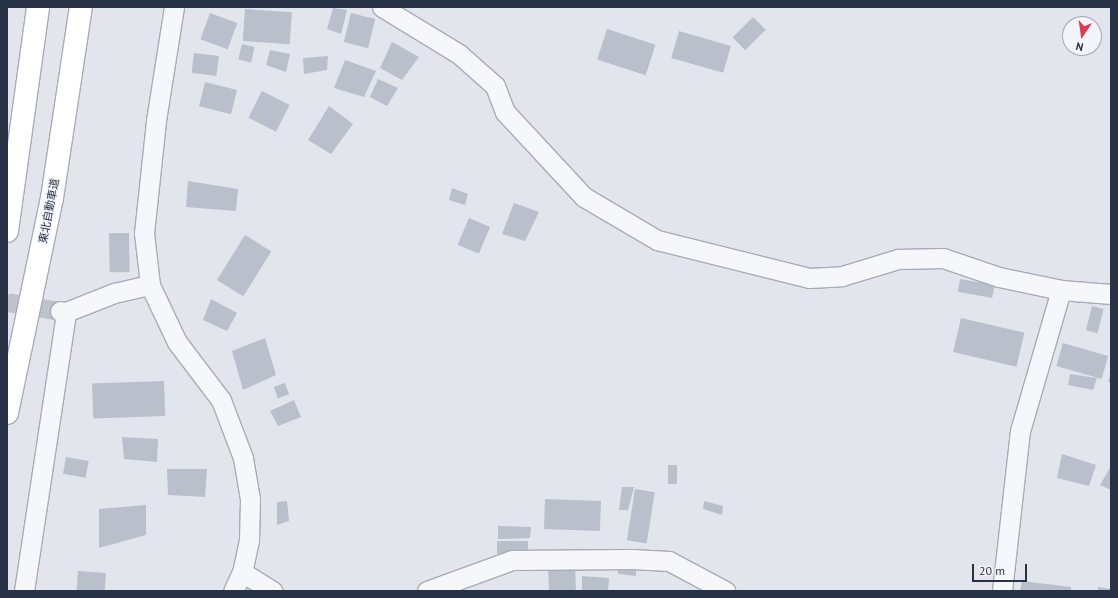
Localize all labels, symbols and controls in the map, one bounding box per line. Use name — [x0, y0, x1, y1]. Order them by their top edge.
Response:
north arrow — [1062, 16, 1102, 56]
text: N — [1074, 39, 1085, 54]
street label: 東北自動車道 — [36, 177, 62, 245]
scale bar — [974, 556, 1029, 582]
text: 20 m — [979, 563, 1005, 578]

